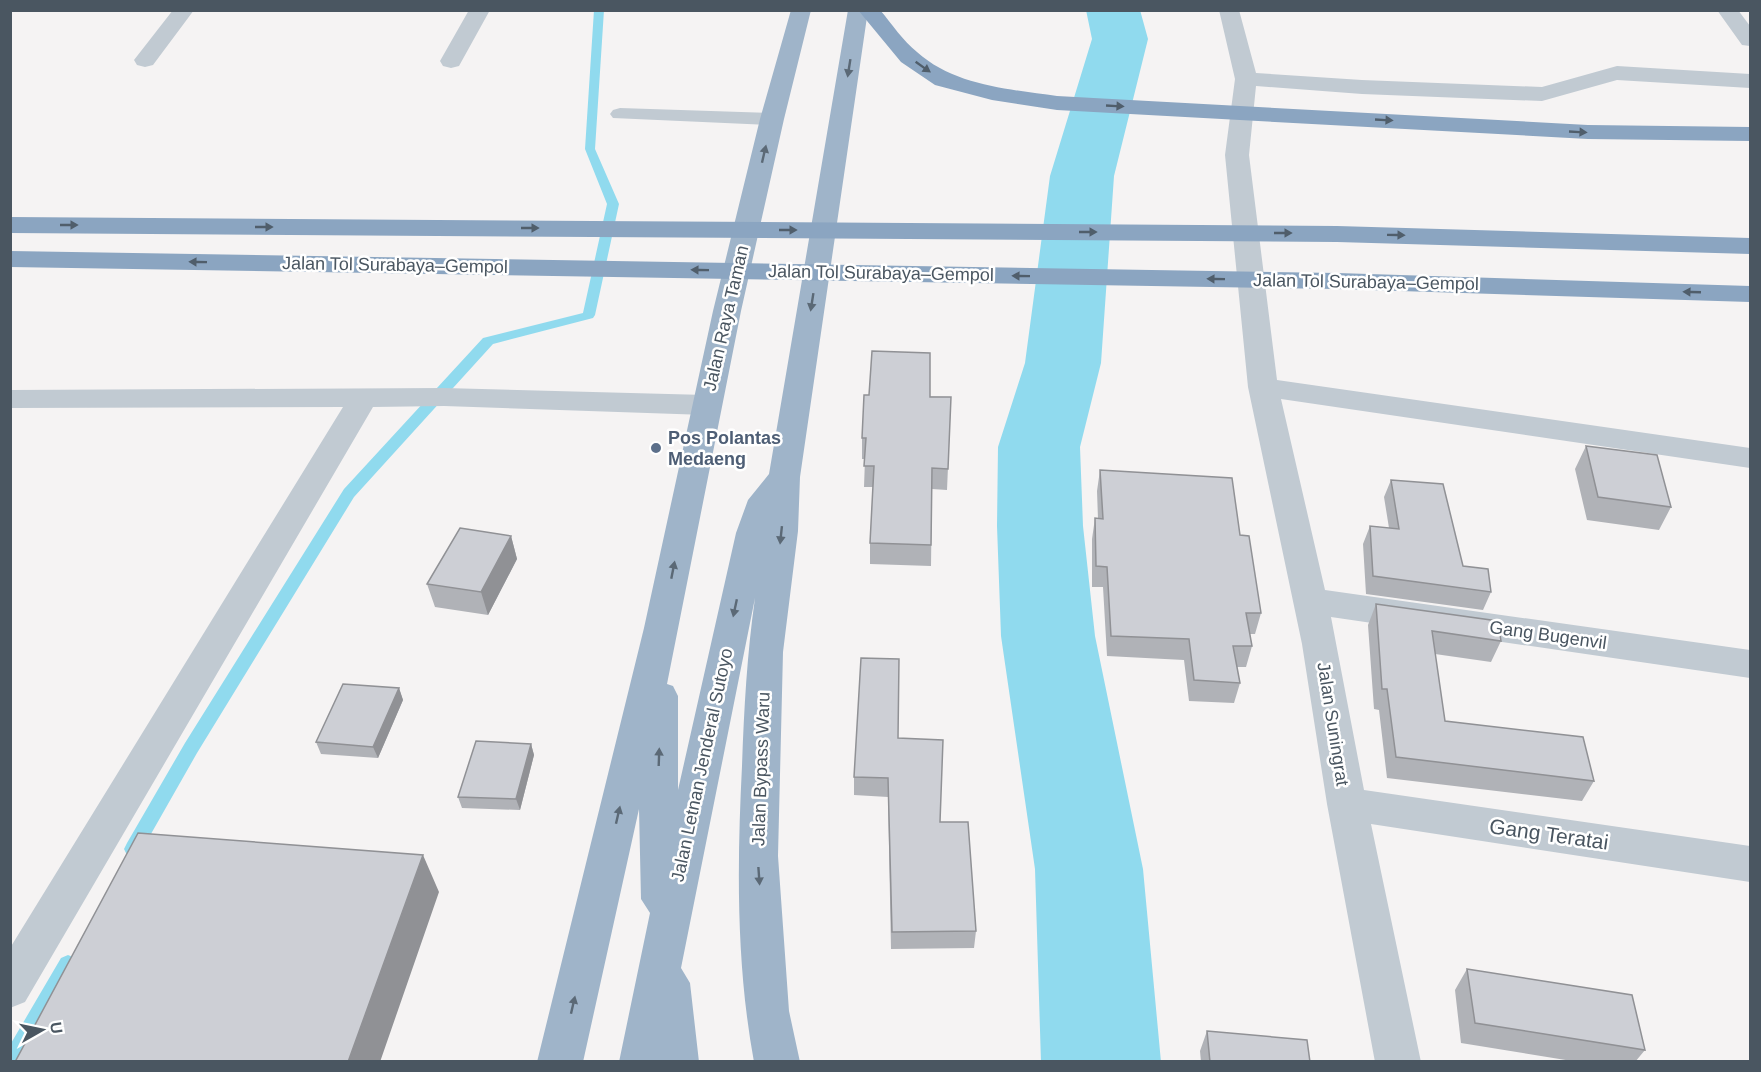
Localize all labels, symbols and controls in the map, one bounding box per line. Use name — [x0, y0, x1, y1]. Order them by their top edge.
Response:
one-way arrow — [845, 59, 854, 78]
one-way arrow — [915, 61, 931, 73]
one-way arrow — [1106, 101, 1125, 110]
one-way arrow — [1374, 115, 1393, 125]
one-way arrow — [1569, 127, 1588, 136]
one-way arrow — [760, 144, 769, 163]
one-way arrow — [59, 220, 78, 230]
one-way arrow — [254, 222, 273, 232]
one-way arrow — [520, 224, 539, 233]
one-way arrow — [778, 225, 797, 235]
one-way arrow — [1078, 227, 1097, 237]
one-way arrow — [1273, 229, 1292, 238]
one-way arrow — [1386, 230, 1405, 240]
street label: Jalan Raya Taman — [700, 243, 752, 393]
street label: Jalan Tol Surabaya–Gempol — [282, 253, 508, 277]
one-way arrow — [188, 257, 207, 267]
street label: Jalan Tol Surabaya–Gempol — [768, 261, 994, 285]
one-way arrow — [690, 266, 709, 275]
street label: Jalan Tol Surabaya–Gempol — [1253, 270, 1479, 294]
one-way arrow — [1011, 271, 1030, 280]
one-way arrow — [1206, 274, 1225, 284]
one-way arrow — [1683, 287, 1702, 297]
one-way arrow — [808, 293, 817, 312]
place label: Pos Polantas Medaeng — [668, 428, 781, 469]
marker: Pos Polantas Medaeng — [649, 441, 663, 455]
one-way arrow — [776, 526, 786, 545]
one-way arrow — [669, 561, 678, 580]
one-way arrow — [730, 599, 740, 617]
street label: Gang Bugenvil — [1488, 617, 1608, 653]
street label: Jalan Letnan Jenderal Sutoyo — [667, 646, 737, 884]
street label: Jalan Suningrat — [1313, 661, 1353, 787]
street label: Jalan Bypass Waru — [748, 691, 774, 847]
one-way arrow — [654, 747, 663, 766]
one-way arrow — [614, 805, 623, 824]
street label: Gang Teratai — [1488, 814, 1610, 854]
one-way arrow — [754, 867, 764, 886]
one-way arrow — [569, 995, 579, 1014]
north arrow — [12, 1000, 72, 1060]
text: U — [47, 1021, 66, 1035]

